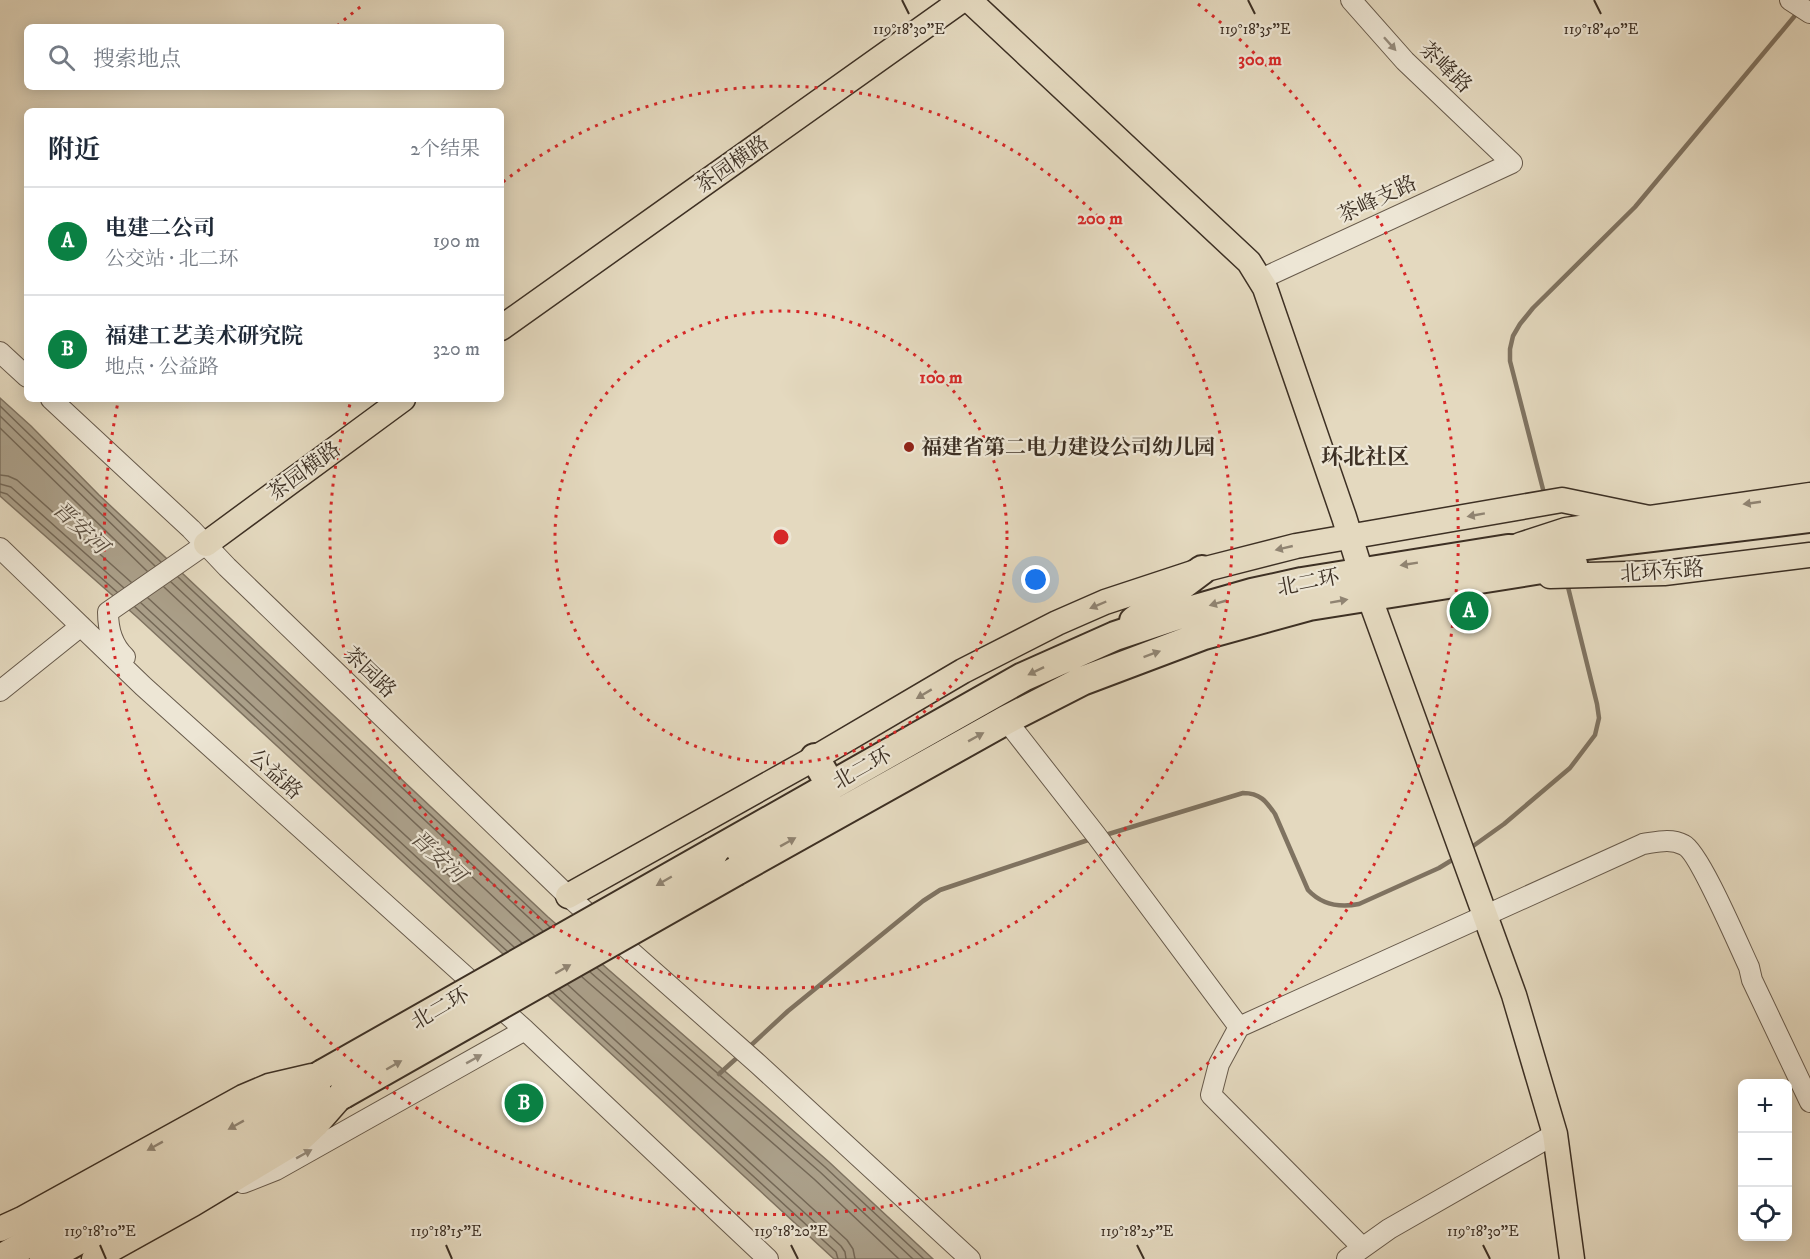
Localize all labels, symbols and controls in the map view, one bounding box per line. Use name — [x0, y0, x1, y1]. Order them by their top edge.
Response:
text: 119°18'30"E — [873, 20, 945, 39]
text: 119°18'35"E — [1219, 20, 1291, 39]
text: 119°18'40"E — [1564, 20, 1639, 39]
search box — [24, 24, 504, 90]
one-way arrow — [1383, 36, 1397, 51]
street label: 茶峰路 — [1414, 36, 1477, 99]
icon: search — [45, 41, 78, 74]
text: 搜索地点 — [93, 46, 181, 73]
text: 300 m — [1238, 49, 1282, 71]
street label: 茶园横路 — [691, 130, 774, 200]
text: 附近 — [48, 134, 100, 167]
text: 2个结果 — [410, 137, 480, 162]
street label: 茶峰支路 — [1334, 170, 1421, 229]
text: 200 m — [1077, 208, 1123, 230]
text: 电建二公司 — [105, 215, 215, 242]
text: A — [61, 229, 74, 254]
text: 190 m — [433, 229, 480, 254]
text: 公交站 · 北二环 — [105, 247, 238, 272]
text: 福建工艺美术研究院 — [105, 323, 303, 350]
text: B — [61, 337, 74, 362]
text: 320 m — [433, 337, 480, 362]
text: 地点 · 公益路 — [105, 355, 218, 380]
text: 100 m — [919, 367, 963, 389]
place label: 福建省第二电力建设公司幼儿园 — [921, 435, 1215, 461]
street label: 茶园横路 — [263, 437, 346, 507]
marker: 福建省第二电力建设公司幼儿园 — [902, 440, 916, 454]
district label: 环北社区 — [1321, 444, 1409, 471]
water label: 晋安河 — [47, 496, 116, 563]
one-way arrow — [1742, 499, 1761, 508]
one-way arrow — [1467, 510, 1486, 519]
centre of rings — [771, 527, 791, 547]
one-way arrow — [1275, 544, 1293, 554]
street label: 北环东路 — [1619, 556, 1705, 588]
one-way arrow — [1399, 560, 1418, 569]
street label: 北二环 — [1275, 564, 1342, 602]
your location — [1021, 565, 1050, 594]
pin: A — [1450, 588, 1488, 634]
one-way arrow — [1330, 596, 1349, 605]
one-way arrow — [1209, 599, 1227, 608]
one-way arrow — [1089, 601, 1107, 610]
street label: 茶园路 — [338, 641, 401, 704]
one-way arrow — [1143, 648, 1161, 658]
one-way arrow — [1027, 667, 1044, 676]
one-way arrow — [915, 689, 932, 699]
one-way arrow — [968, 732, 985, 742]
street label: 北二环 — [829, 742, 896, 796]
street label: 公益路 — [243, 744, 307, 805]
water label: 晋安河 — [405, 825, 474, 892]
one-way arrow — [779, 837, 796, 847]
one-way arrow — [655, 876, 672, 886]
one-way arrow — [555, 964, 572, 974]
street label: 北二环 — [407, 982, 474, 1036]
one-way arrow — [466, 1054, 483, 1064]
one-way arrow — [386, 1060, 403, 1070]
map controls — [1738, 1079, 1792, 1241]
button: + — [1738, 1079, 1792, 1133]
pin: B — [504, 1080, 544, 1126]
one-way arrow — [228, 1120, 245, 1130]
button: − — [1738, 1133, 1792, 1187]
one-way arrow — [146, 1141, 163, 1151]
one-way arrow — [296, 1149, 313, 1159]
button: locate — [1738, 1187, 1792, 1241]
text: 119°18'10"E — [64, 1222, 136, 1241]
text: 119°18'15"E — [410, 1222, 482, 1241]
text: 119°18'20"E — [754, 1222, 828, 1241]
text: 119°18'25"E — [1101, 1222, 1174, 1241]
text: 119°18'30"E — [1447, 1222, 1519, 1241]

